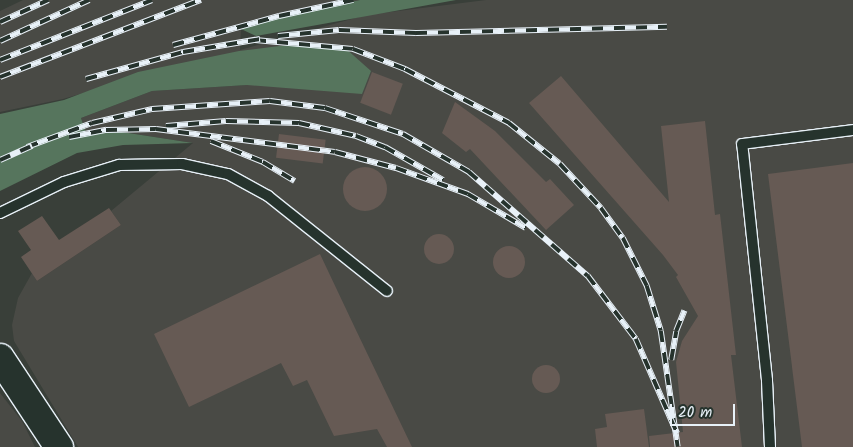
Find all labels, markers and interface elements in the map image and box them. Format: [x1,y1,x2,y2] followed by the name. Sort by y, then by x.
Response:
[673,394,738,426] scale bar
[678,401,712,425] text: 20 m

